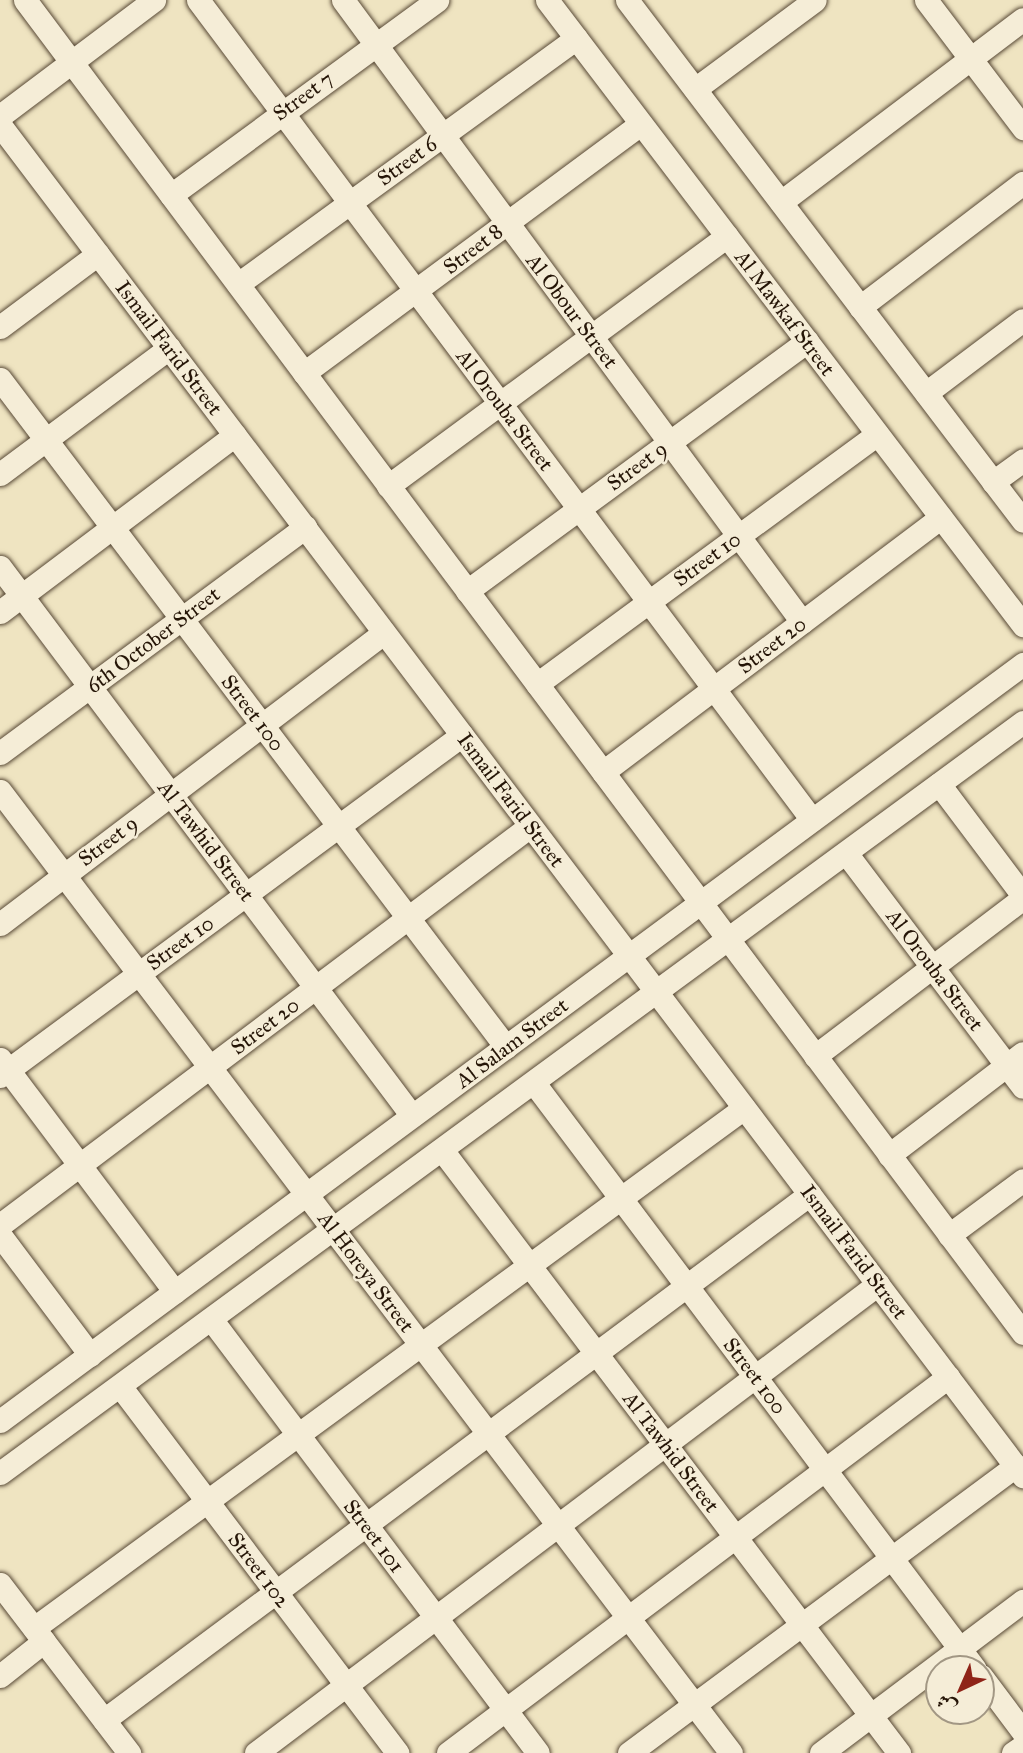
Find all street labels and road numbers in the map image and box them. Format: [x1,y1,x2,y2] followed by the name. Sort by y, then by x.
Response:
[268,66,338,126] street label: Street 7
[372,131,442,191] street label: Street 6
[438,219,508,279] street label: Street 8
[730,245,840,381] street label: Al Mawkaf Street
[521,249,623,373] street label: Al Obour Street
[110,276,228,420] street label: Ismail Farid Street
[451,344,559,476] street label: Al Orouba Street
[602,436,672,496] street label: Street 9
[668,526,746,592] street label: Street 10
[81,582,225,698] street label: 6th October Street
[733,611,811,679] street label: Street 20
[216,670,290,756] street label: Street 100
[452,728,570,872] street label: Ismail Farid Street
[152,776,260,906] street label: Al Tawhid Street
[73,810,143,872] street label: Street 9
[881,904,989,1036] street label: Al Orouba Street
[141,910,219,976] street label: Street 10
[226,992,304,1060] street label: Street 20
[451,993,573,1093] street label: Al Salam Street
[795,1180,913,1324] street label: Ismail Farid Street
[312,1207,420,1337] street label: Al Horeya Street
[718,1333,792,1419] street label: Street 100
[617,1387,725,1517] street label: Al Tawhid Street
[338,1494,410,1578] street label: Street 101
[223,1527,295,1613] street label: Street 102

